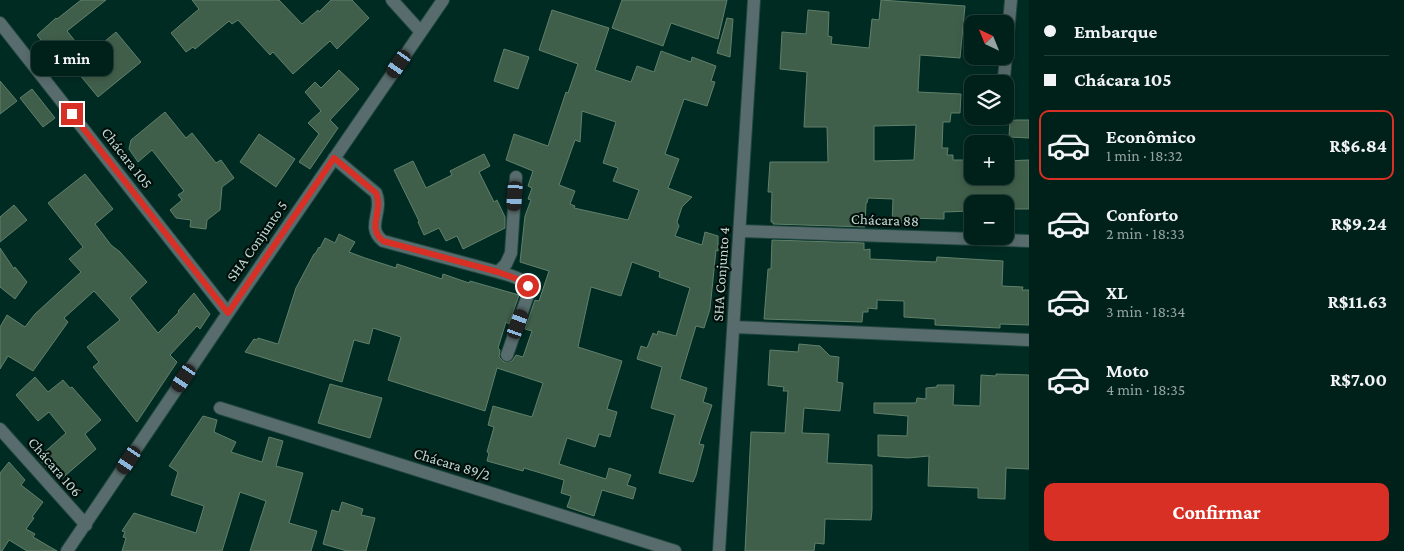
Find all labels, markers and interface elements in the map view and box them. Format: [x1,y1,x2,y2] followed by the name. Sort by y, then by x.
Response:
[964,15,1014,65] north arrow
[964,15,1014,245] map controls
[1074,21,1157,42] text: Embarque
[31,42,113,76] callout: 1 min
[384,47,413,81] car
[54,50,90,67] text: 1 min
[1074,69,1172,90] text: Chácara 105
[964,75,1014,125] button: layers
[61,103,83,125] route end
[1046,123,1091,168] icon: car
[98,125,156,191] street label: Chácara 105
[1106,126,1196,147] text: Econômico
[964,135,1014,185] button: +
[1329,135,1387,156] text: R$6.84
[1106,147,1183,164] text: 1 min · 18:32
[506,181,523,211] car
[964,195,1014,245] button: −
[223,198,291,285] street label: SHA Conjunto 5
[1046,201,1091,246] icon: car
[1106,204,1178,225] text: Conforto
[851,211,919,229] street label: Chácara 88
[1331,213,1387,234] text: R$9.24
[1106,225,1185,242] text: 2 min · 18:33
[710,226,733,322] street label: SHA Conjunto 4
[517,275,539,297] route start
[1046,279,1091,324] icon: car
[1106,282,1128,303] text: XL
[1327,291,1387,312] text: R$11.63
[1106,303,1185,320] text: 3 min · 18:34
[505,307,530,341] car
[1046,357,1091,402] icon: car
[1106,360,1149,381] text: Moto
[169,361,198,395] car
[1330,369,1387,390] text: R$7.00
[1106,381,1185,398] text: 4 min · 18:35
[25,434,85,500] street label: Chácara 106
[114,443,143,477] car
[412,445,492,483] street label: Chácara 89/2
[1044,483,1389,541] button: Confirmar

